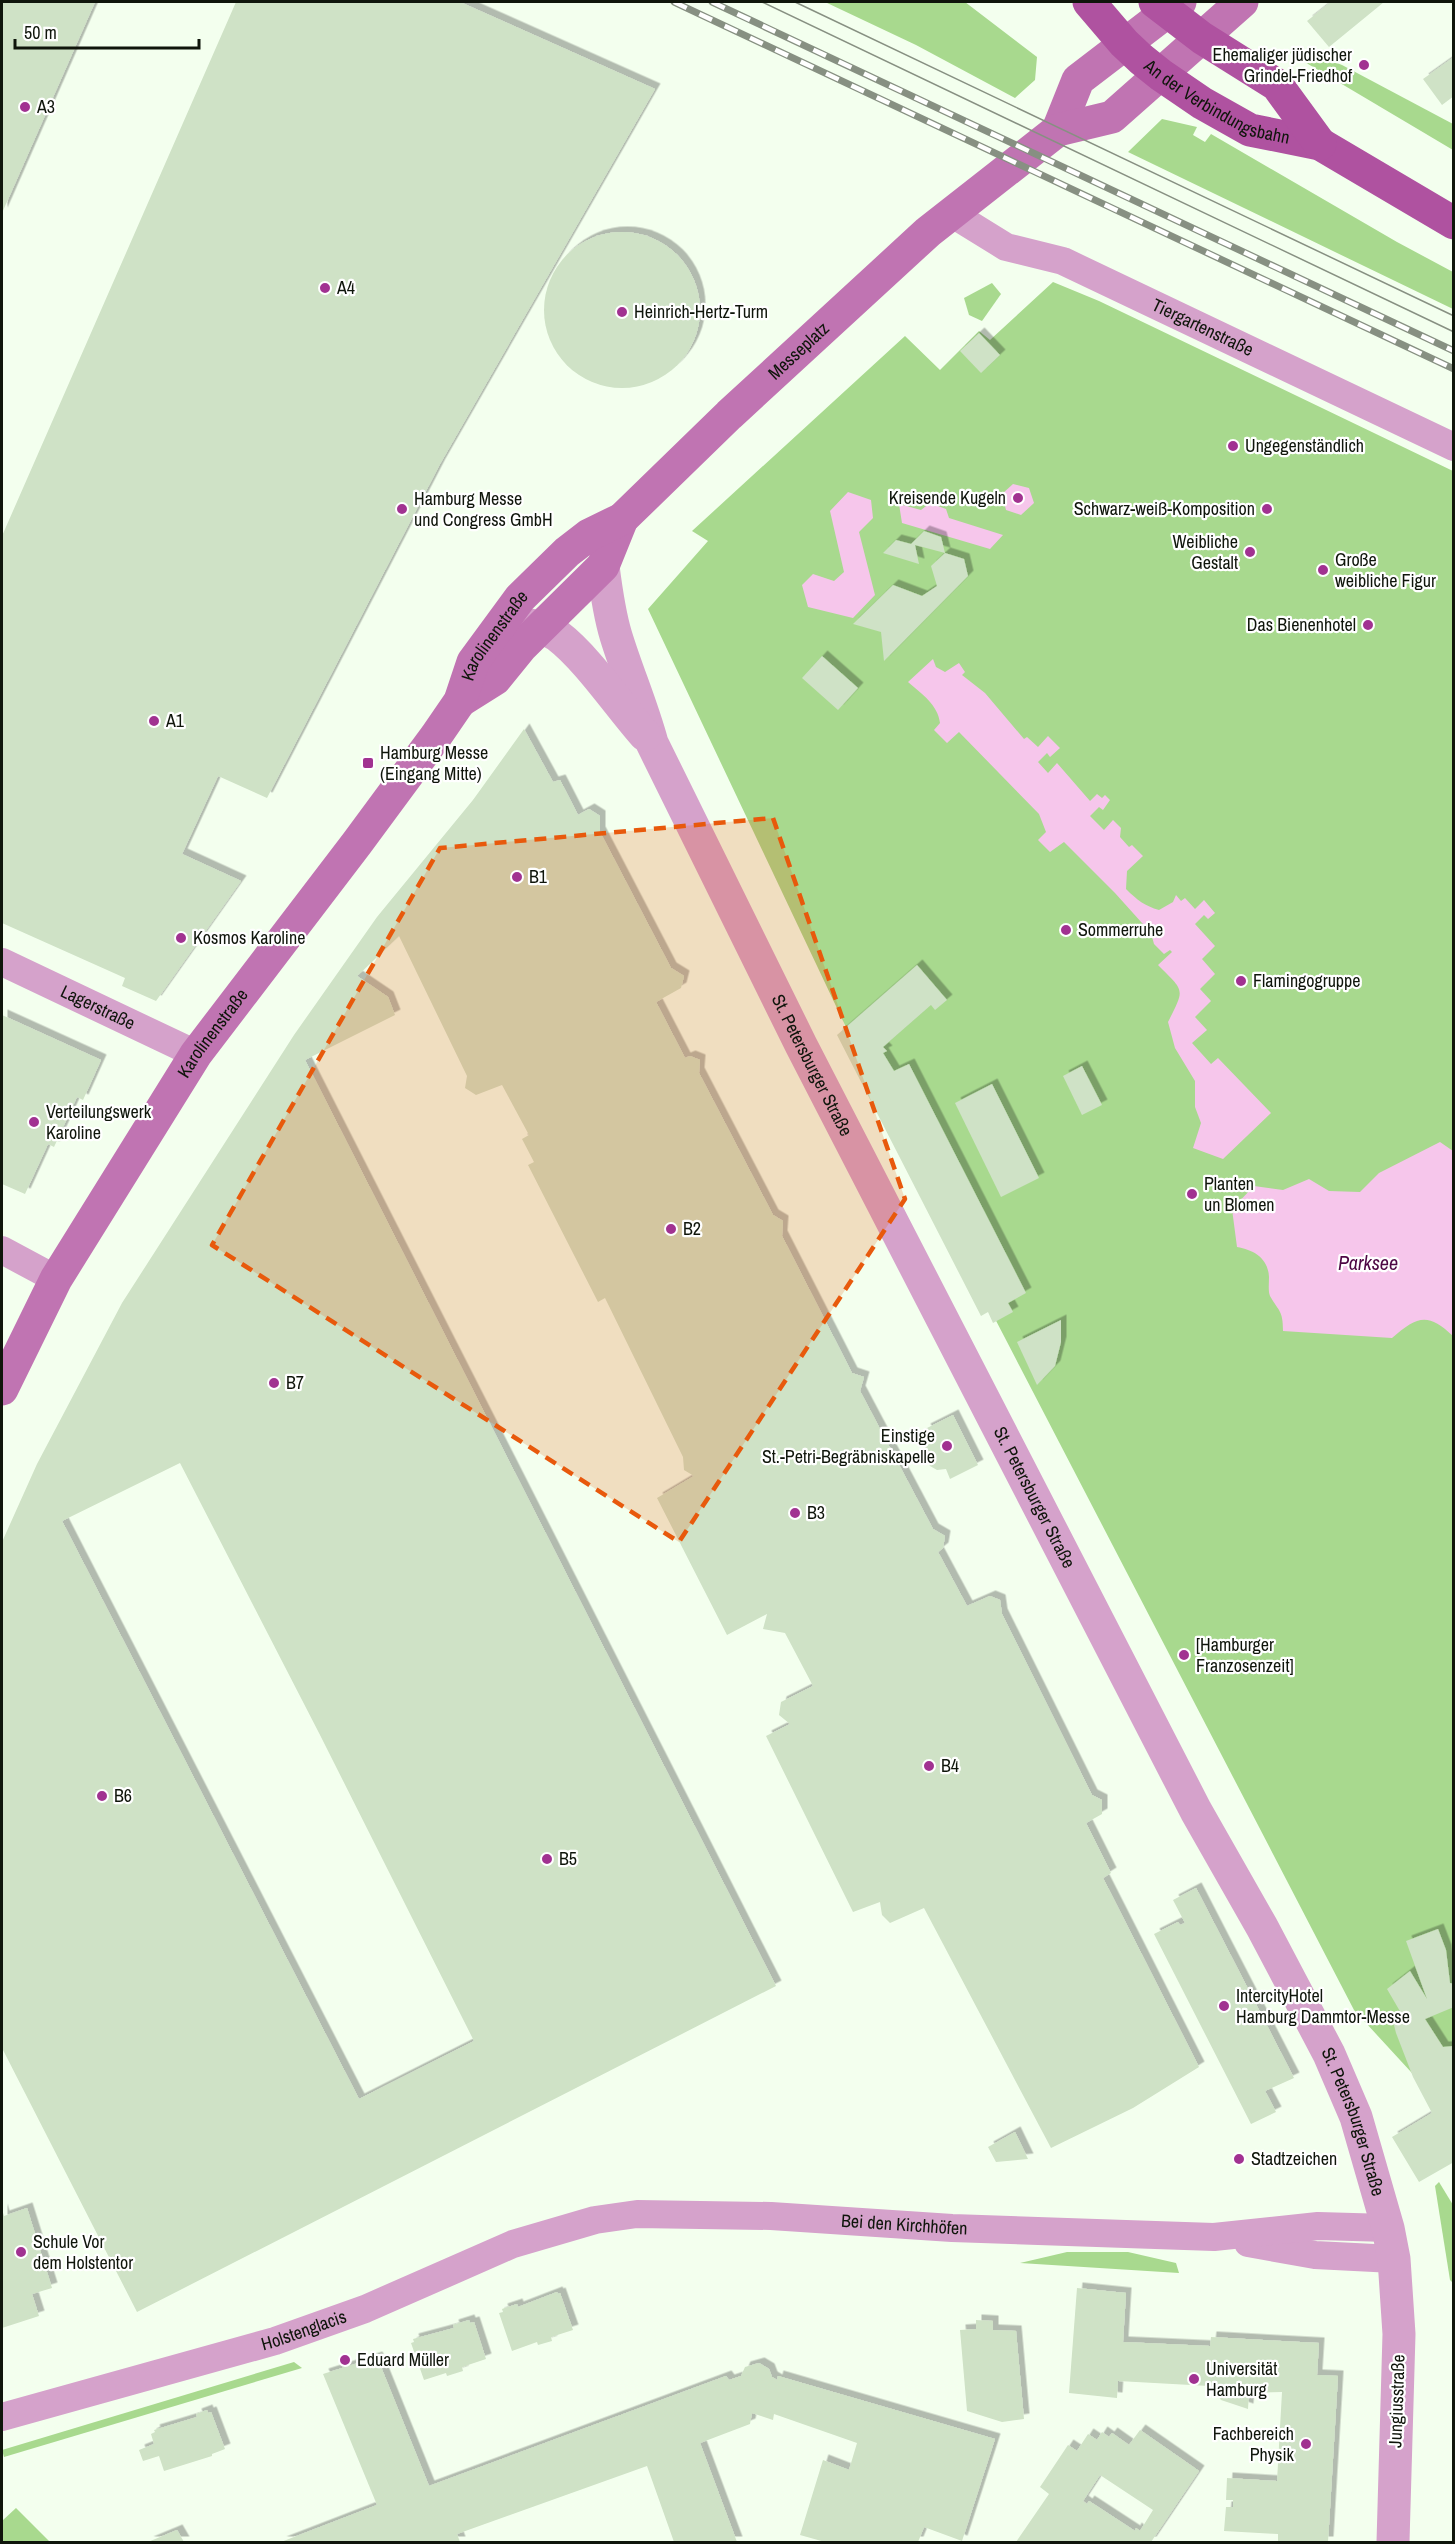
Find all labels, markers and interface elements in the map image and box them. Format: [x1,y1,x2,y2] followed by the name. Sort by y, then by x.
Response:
[15,12,200,50] scale bar
[24,20,57,45] text: 50 m
[1213,42,1353,88] place label: Ehemaliger jüdischer Grindel-Friedhof
[1138,53,1292,150] street label: An der Verbindungsbahn
[1357,58,1371,72] marker: Ehemaliger jüdischer Grindel-Friedhof
[36,94,55,119] place label: A3
[18,100,32,114] marker: A3
[336,275,355,300] place label: A4
[318,281,332,295] marker: A4
[1148,292,1258,362] street label: Tiergartenstraße
[634,299,768,324] place label: Heinrich-Hertz-Turm
[615,305,629,319] marker: Heinrich-Hertz-Turm
[762,316,834,385] street label: Messeplatz
[1245,433,1364,458] place label: Ungegenständlich
[1226,439,1240,453] marker: Ungegenständlich
[889,485,1006,510] place label: Kreisende Kugeln
[414,486,553,532] place label: Hamburg Messe und Congress GmbH
[1011,491,1025,505] marker: Kreisende Kugeln
[1074,496,1255,521] place label: Schwarz-weiß-Komposition
[395,502,409,516] marker: Hamburg Messe und Congress GmbH
[1260,502,1274,516] marker: Schwarz-weiß-Komposition
[1173,529,1238,575] place label: Weibliche Gestalt
[1243,545,1257,559] marker: Weibliche Gestalt
[1335,547,1436,593] place label: Große weibliche Figur
[1316,563,1330,577] marker: Große weibliche Figur
[455,584,533,684] street label: Karolinenstraße
[1247,612,1356,637] place label: Das Bienenhotel
[1361,618,1375,632] marker: Das Bienenhotel
[165,708,185,733] place label: A1
[147,714,161,728] marker: A1
[380,740,488,786] place label: Hamburg Messe (Eingang Mitte)
[361,756,375,770] marker: Hamburg Messe (Eingang Mitte)
[529,864,548,889] place label: B1
[510,870,524,884] marker: B1
[1078,917,1163,942] place label: Sommerruhe
[1059,923,1073,937] marker: Sommerruhe
[193,925,305,950] place label: Kosmos Karoline
[174,931,188,945] marker: Kosmos Karoline
[1253,968,1360,993] place label: Flamingogruppe
[1234,974,1248,988] marker: Flamingogruppe
[57,979,139,1035] street label: Lagerstraße
[171,983,253,1083] street label: Karolinenstraße
[766,990,859,1140] street label: St. Petersburger Straße
[46,1099,152,1145] place label: Verteilungswerk Karoline
[27,1115,41,1129] marker: Verteilungswerk Karoline
[1204,1171,1275,1217] place label: Planten un Blomen
[1185,1187,1199,1201] marker: Planten un Blomen
[683,1216,701,1241] place label: B2
[664,1222,678,1236] marker: B2
[1338,1249,1398,1276] water label: Parksee
[286,1370,304,1395] place label: B7
[267,1376,281,1390] marker: B7
[988,1422,1082,1572] street label: St. Petersburger Straße
[762,1423,935,1469] place label: Einstige St.-Petri-Begräbniskapelle
[940,1439,954,1453] marker: Einstige St.-Petri-Begräbniskapelle
[807,1500,825,1525] place label: B3
[788,1506,802,1520] marker: B3
[1196,1632,1294,1678] place label: [Hamburger Franzosenzeit]
[1177,1648,1191,1662] marker: [Hamburger Franzosenzeit]
[941,1753,959,1778] place label: B4
[922,1759,936,1773] marker: B4
[114,1783,132,1808] place label: B6
[95,1789,109,1803] marker: B6
[559,1846,577,1871] place label: B5
[540,1852,554,1866] marker: B5
[1236,1983,1410,2029] place label: IntercityHotel Hamburg Dammtor-Messe
[1217,1999,1231,2013] marker: IntercityHotel Hamburg Dammtor-Messe
[1316,2043,1391,2199] street label: St. Petersburger Straße
[1251,2146,1337,2171] place label: Stadtzeichen
[1232,2152,1246,2166] marker: Stadtzeichen
[840,2208,968,2241] street label: Bei den Kirchhöfen
[33,2229,133,2275] place label: Schule Vor dem Holstentor
[14,2245,28,2259] marker: Schule Vor dem Holstentor
[258,2304,350,2356] street label: Holstenglacis
[357,2347,449,2372] place label: Eduard Müller
[338,2353,352,2367] marker: Eduard Müller
[1382,2354,1411,2448] street label: Jungiusstraße
[1206,2356,1277,2402] place label: Universität Hamburg
[1187,2372,1201,2386] marker: Universität Hamburg
[1213,2421,1295,2467] place label: Fachbereich Physik
[1299,2437,1313,2451] marker: Fachbereich Physik

